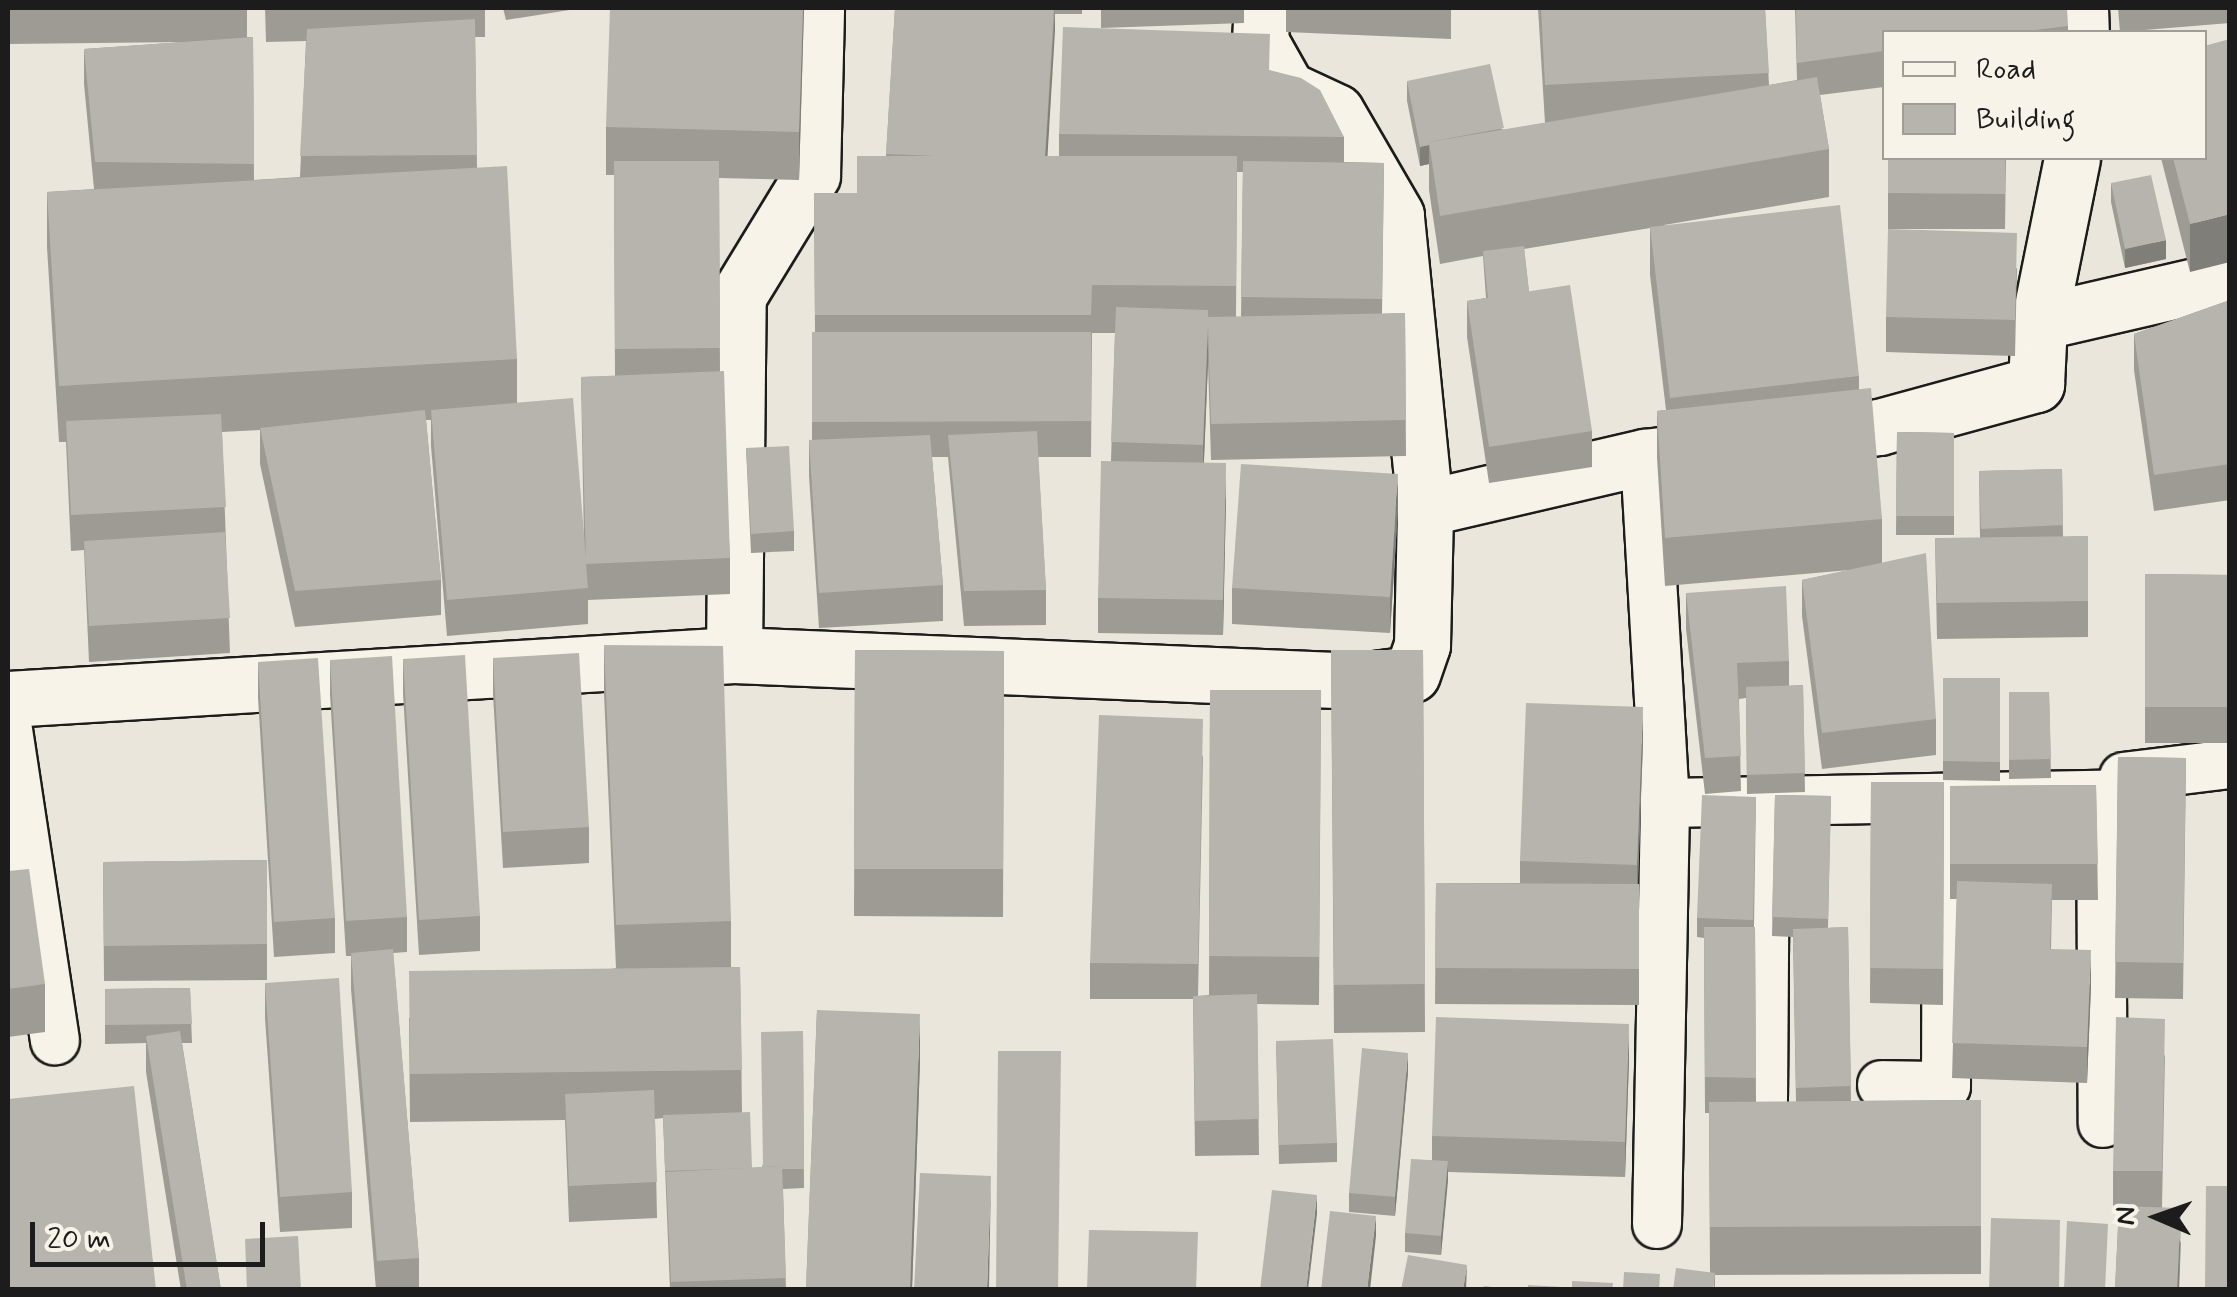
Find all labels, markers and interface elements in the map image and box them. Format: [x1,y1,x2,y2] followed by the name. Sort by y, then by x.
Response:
[1882,30,2207,160] legend
[1976,50,2036,89] text: Road
[1976,100,2075,139] text: Building
[2107,1167,2207,1267] north arrow
[35,1202,270,1264] scale bar
[2108,1206,2145,1226] text: N
[47,1220,111,1259] text: 20 m

